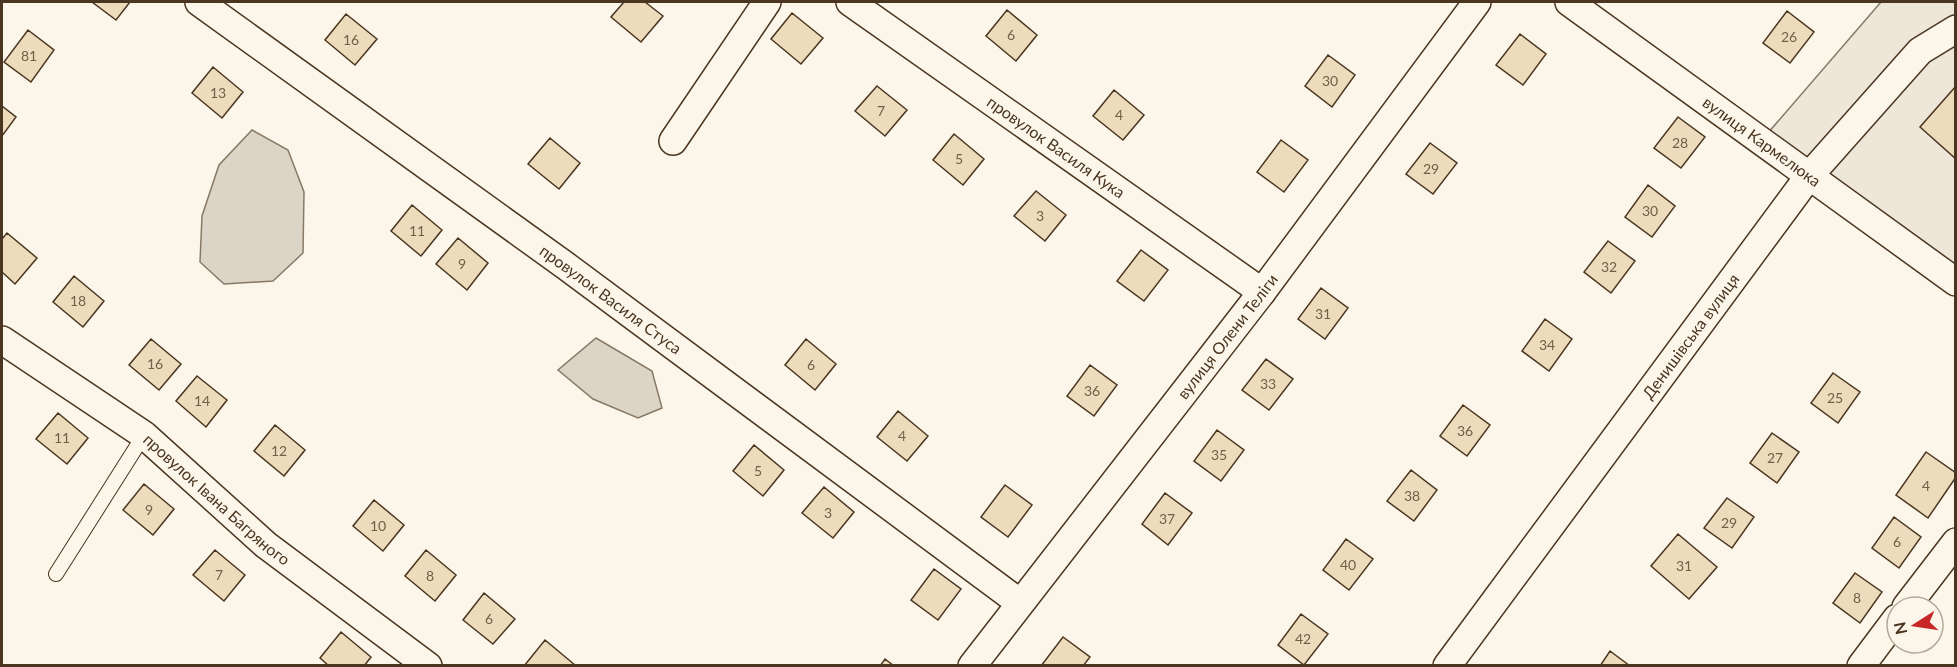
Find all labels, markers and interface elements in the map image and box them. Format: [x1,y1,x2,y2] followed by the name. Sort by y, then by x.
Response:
[1007,26,1015,43] house number: 6
[1781,28,1797,45] house number: 26
[343,31,359,48] house number: 16
[21,47,37,64] house number: 81
[1322,72,1338,89] house number: 30
[210,84,226,101] house number: 13
[984,92,1129,202] street label: провулок Василя Кука
[1699,92,1825,190] street label: вулиця Кармелюка
[877,102,885,119] house number: 7
[1115,106,1123,123] house number: 4
[1672,134,1688,151] house number: 28
[955,150,963,167] house number: 5
[1423,160,1439,177] house number: 29
[1642,202,1658,219] house number: 30
[1036,207,1044,224] house number: 3
[409,222,425,239] house number: 11
[536,240,686,358] street label: провулок Василя Стуса
[458,255,466,272] house number: 9
[1601,258,1617,275] house number: 32
[1173,270,1281,402] street label: вулиця Олени Теліги
[1638,270,1743,402] street label: Денишівська вулиця
[70,292,86,309] house number: 18
[1315,305,1331,322] house number: 31
[1539,336,1555,353] house number: 34
[147,355,163,372] house number: 16
[807,356,815,373] house number: 6
[1260,375,1276,392] house number: 33
[1084,382,1100,399] house number: 36
[1827,389,1843,406] house number: 25
[194,392,210,409] house number: 14
[1457,422,1473,439] house number: 36
[898,427,906,444] house number: 4
[54,429,70,446] house number: 11
[140,429,294,569] street label: провулок Івана Багряного
[271,442,287,459] house number: 12
[1211,446,1227,463] house number: 35
[1767,449,1783,466] house number: 27
[754,462,762,479] house number: 5
[1922,477,1930,494] house number: 4
[1404,487,1420,504] house number: 38
[145,501,153,518] house number: 9
[824,504,832,521] house number: 3
[1159,510,1175,527] house number: 37
[1721,514,1737,531] house number: 29
[370,517,386,534] house number: 10
[1893,533,1901,550] house number: 6
[1340,556,1356,573] house number: 40
[1676,557,1692,574] house number: 31
[215,566,223,583] house number: 7
[426,567,434,584] house number: 8
[1853,589,1861,606] house number: 8
[1885,595,1945,655] north arrow
[485,610,493,627] house number: 6
[1889,620,1910,636] text: N
[1295,630,1311,647] house number: 42

